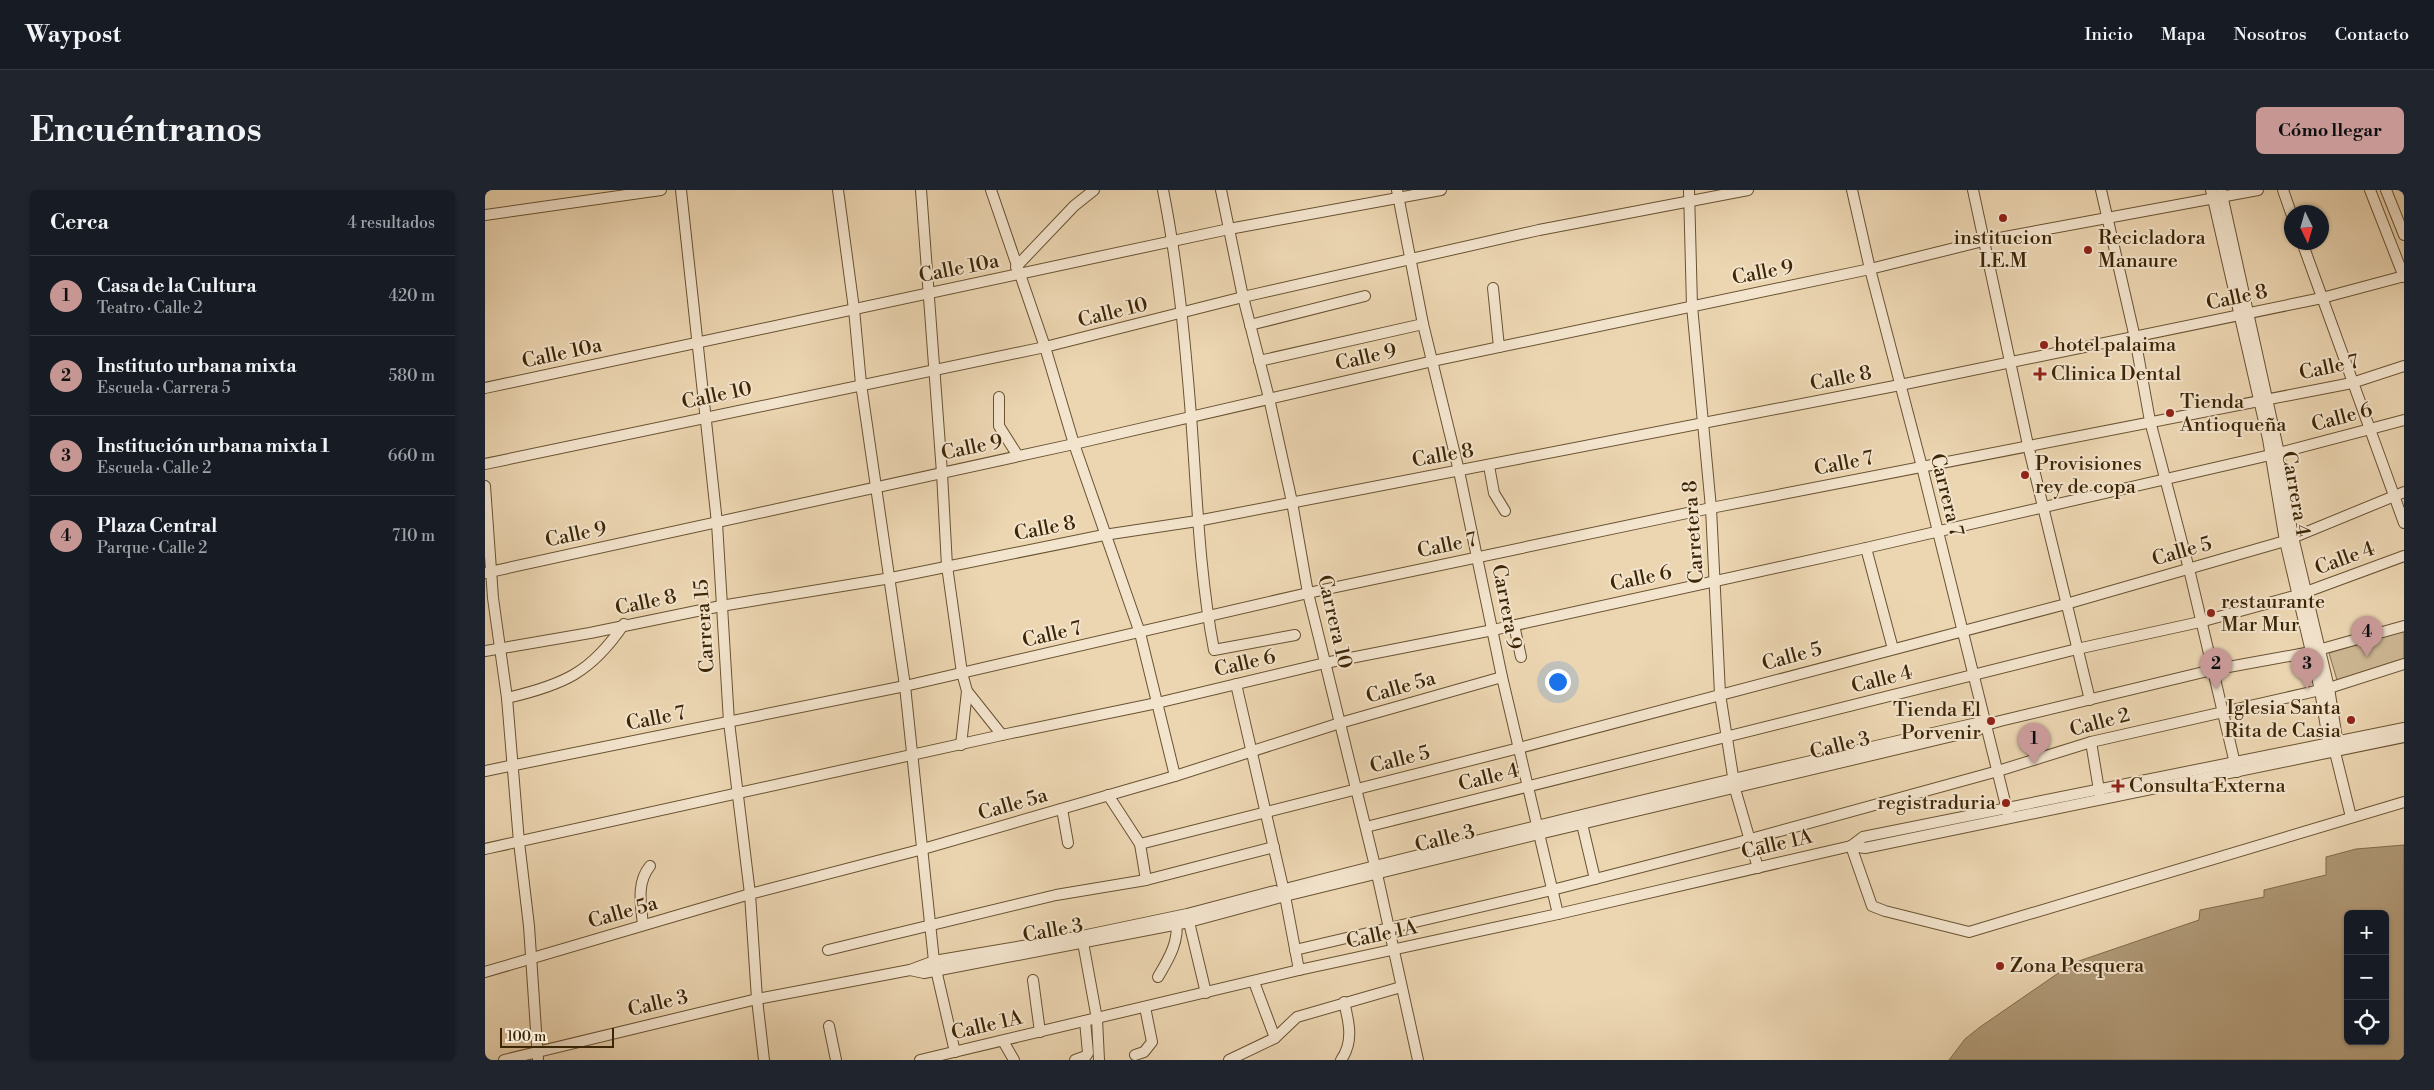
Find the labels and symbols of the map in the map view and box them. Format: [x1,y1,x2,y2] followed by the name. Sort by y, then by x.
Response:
[2284,205,2329,250] north arrow
[1997,212,2009,224] marker: institucion I.E.M
[1953,226,2053,274] place label: institucion I.E.M
[2098,226,2207,274] place label: Recicladora Manaure
[2082,244,2094,256] marker: Recicladora Manaure
[917,249,1002,289] street label: Calle 10a
[1730,255,1796,291] street label: Calle 9
[2204,279,2270,317] street label: Calle 8
[1075,292,1151,334] street label: Calle 10
[520,333,605,375] street label: Calle 10a
[2054,333,2177,358] place label: hotel palaima
[1333,339,1399,377] street label: Calle 9
[2038,339,2050,351] marker: hotel palaima
[2297,350,2361,386] street label: Calle 7
[1808,361,1874,397] street label: Calle 8
[2051,362,2181,387] place label: Clinica Dental
[2033,367,2047,381] marker: Clinica Dental
[680,376,754,416] street label: Calle 10
[2179,390,2287,438] place label: Tienda Antioqueña
[2309,398,2375,438] street label: Calle 6
[2164,407,2176,419] marker: Tienda Antioqueña
[939,429,1005,467] street label: Calle 9
[1410,438,1476,474] street label: Calle 8
[1812,446,1876,482] street label: Calle 7
[2275,449,2315,539] street label: Carrera 4
[1924,451,1968,539] street label: Carrera 7
[2035,452,2142,500] place label: Provisiones rey de copa
[2019,469,2031,481] marker: Provisiones rey de copa
[1678,479,1710,585] street label: Carretera 8
[1012,511,1078,547] street label: Calle 8
[543,516,609,554] street label: Calle 9
[1415,528,1479,564] street label: Calle 7
[2149,532,2215,572] street label: Calle 5
[2312,537,2378,581] street label: Calle 4
[1608,560,1674,598] street label: Calle 6
[1485,562,1527,652] street label: Carrera 9
[1311,573,1357,671] street label: Carrera 10
[689,578,721,674] street label: Carrera 15
[613,584,679,622] street label: Calle 8
[2221,590,2325,638] place label: restaurante Mar Mur
[2205,607,2217,619] marker: restaurante Mar Mur
[1020,616,1084,654] street label: Calle 7
[2351,616,2383,657] pin: 4
[1759,637,1825,677] street label: Calle 5
[1212,645,1278,683] street label: Calle 6
[2200,648,2232,689] pin: 2
[2291,648,2323,689] pin: 3
[1849,660,1915,700] street label: Calle 4
[1363,666,1439,710] street label: Calle 5a
[1545,669,1571,695] your location
[2224,696,2342,744] place label: Iglesia Santa Rita de Casia
[1893,698,1981,746] place label: Tienda El Porvenir
[624,701,688,737] street label: Calle 7
[2067,703,2133,743] street label: Calle 2
[2345,714,2357,726] marker: Iglesia Santa Rita de Casia
[1985,715,1997,727] marker: Tienda El Porvenir
[2018,723,2050,764] pin: 1
[1807,726,1873,766] street label: Calle 3
[1367,740,1433,780] street label: Calle 5
[1456,758,1522,798] street label: Calle 4
[2129,774,2286,799] place label: Consulta Externa
[2111,779,2125,793] marker: Consulta Externa
[975,783,1051,827] street label: Calle 5a
[1877,791,1997,816] place label: registraduria
[2000,797,2012,809] marker: registraduria
[1412,819,1478,859] street label: Calle 3
[1739,824,1816,865] street label: Calle 1A
[585,891,661,935] street label: Calle 5a
[1021,913,1085,949] street label: Calle 3
[1344,915,1421,955] street label: Calle 1A
[2010,954,2145,979] place label: Zona Pesquera
[1994,960,2006,972] marker: Zona Pesquera
[625,985,691,1023] street label: Calle 3
[949,1005,1026,1046] street label: Calle 1A
[500,1025,614,1048] scale bar

